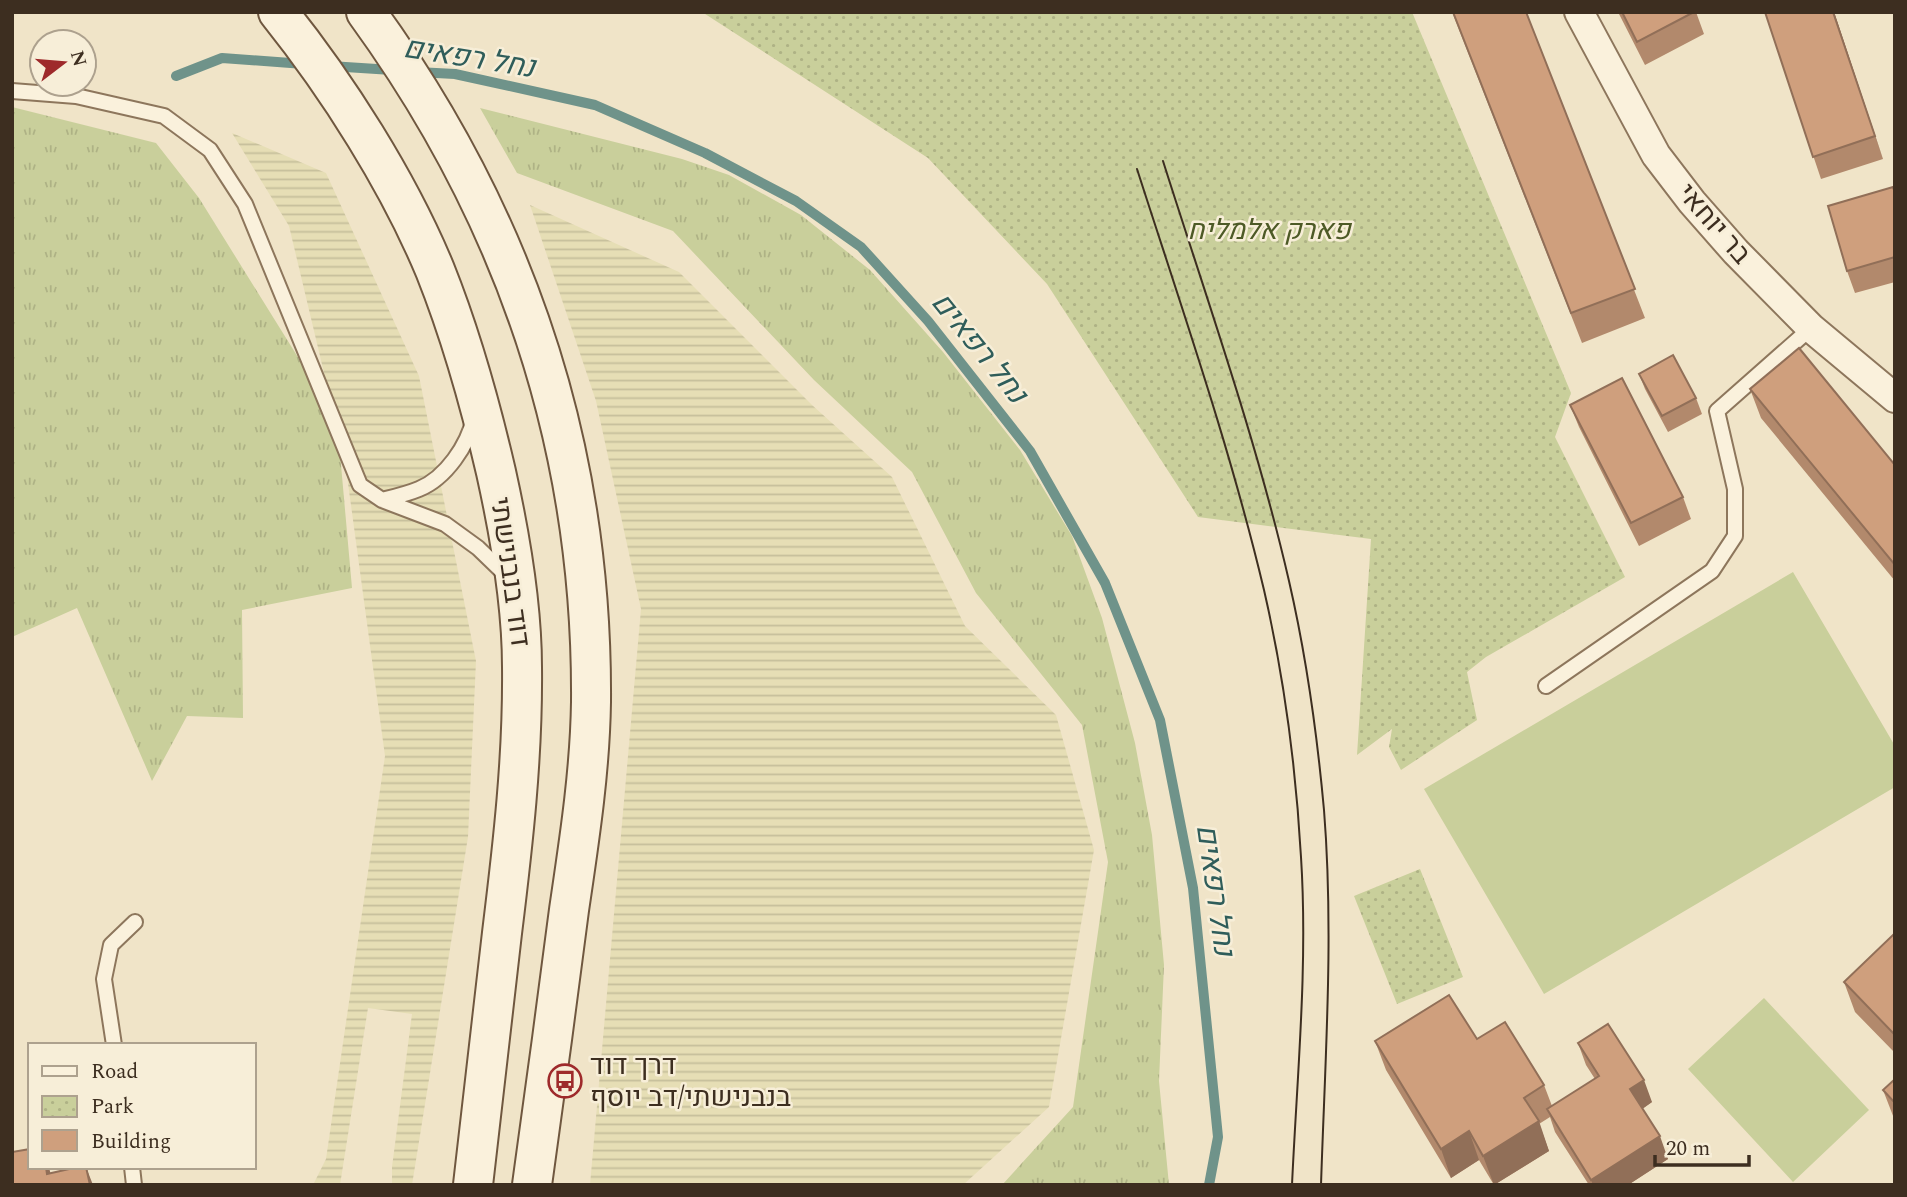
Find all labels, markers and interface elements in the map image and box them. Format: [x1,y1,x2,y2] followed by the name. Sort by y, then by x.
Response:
[400,25,540,91] water label: נחל רפאים
[28,28,98,98] north arrow
[62,47,94,70] text: N
[1666,174,1762,274] street label: בר יוחאי
[1187,209,1353,252] park label: פארק אלמליח
[919,282,1040,416] water label: נחל רפאים
[478,494,542,650] street label: דוד בנבנישתי
[1183,821,1247,961] water label: נחל רפאים
[28,1043,256,1169] legend
[590,1044,791,1119] place label: דרך דוד בנבנישתי/דב יוסף
[91,1056,138,1088] text: Road
[546,1062,584,1100] bus stop icon: דרך דוד בנבנישתי/דב יוסף
[91,1091,135,1123] text: Park
[1655,1124,1750,1168] scale bar
[91,1126,171,1158] text: Building
[1666,1133,1710,1165] text: 20 m

